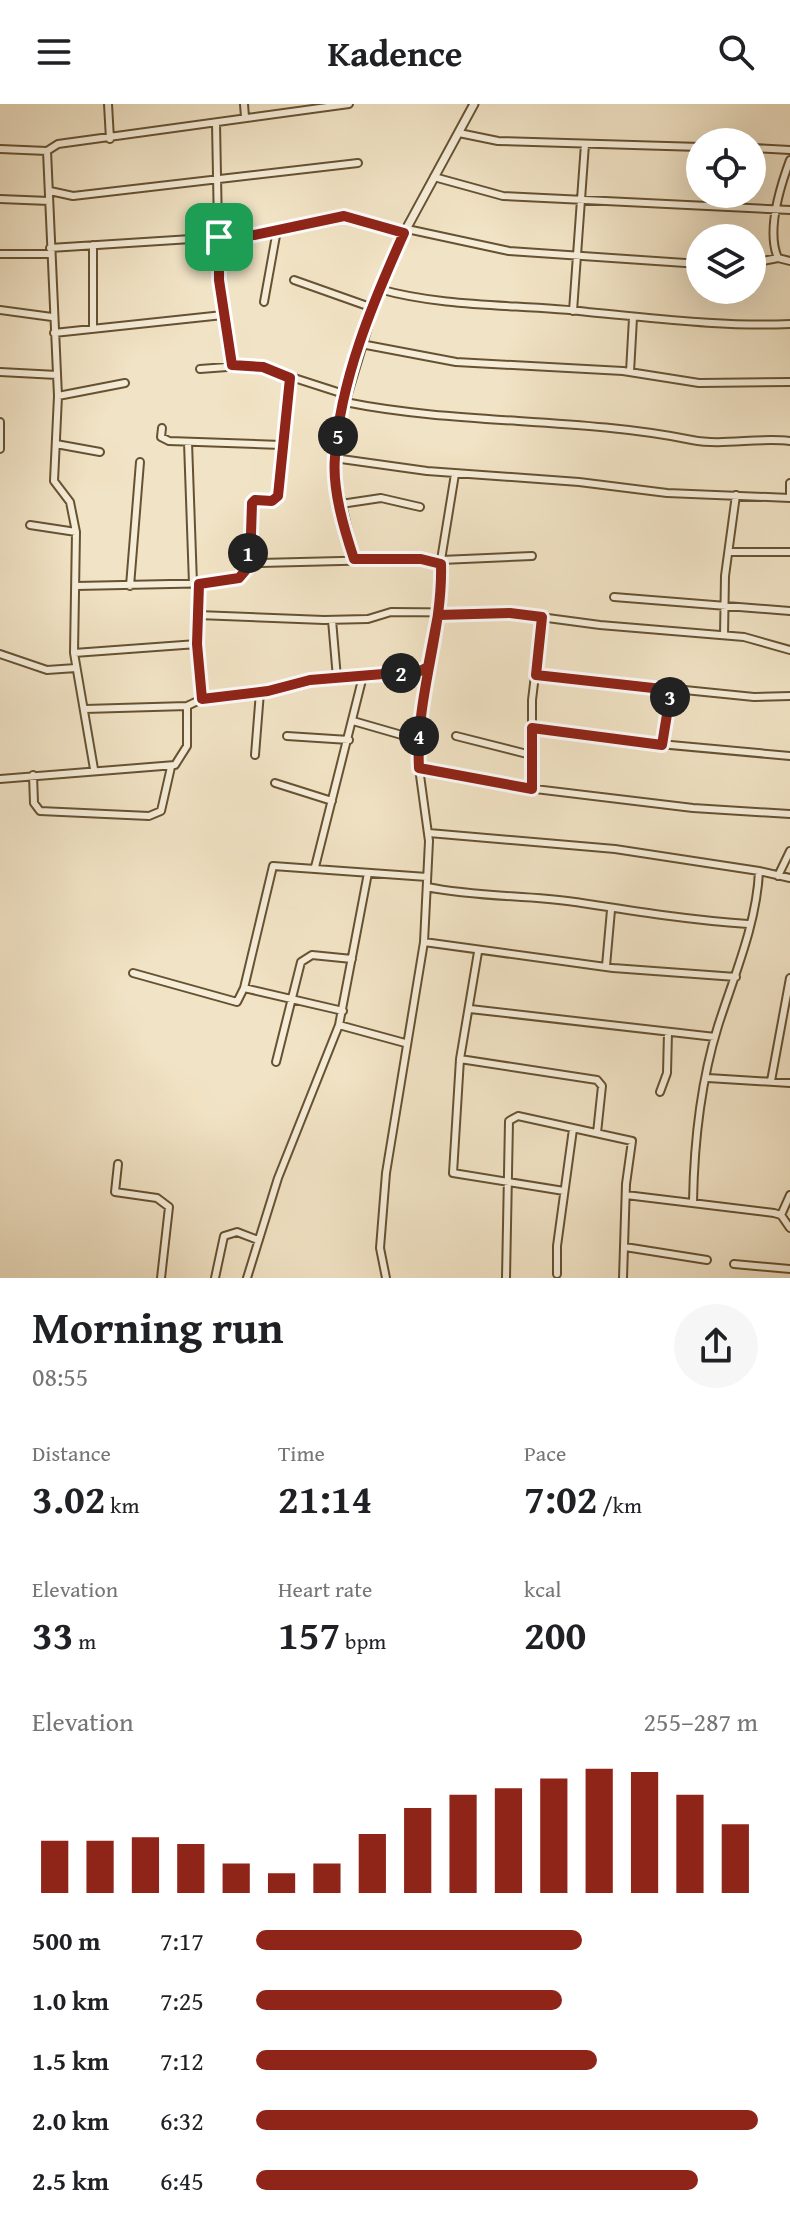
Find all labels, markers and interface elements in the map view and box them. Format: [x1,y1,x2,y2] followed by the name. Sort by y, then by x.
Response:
[327,26,463,79] text: Kadence
[32,30,76,74] icon: menu
[714,30,758,74] icon: search
[686,128,766,304] map controls
[686,128,766,208] button: locate
[185,203,253,271] pin
[197,215,241,259] icon: arrive
[686,224,766,304] button: layers
[318,416,358,456] pin: 5
[332,420,344,452] text: 5
[228,533,268,573] pin: 1
[242,537,254,569] text: 1
[381,653,421,693] pin: 2
[395,657,407,689] text: 2
[650,677,690,717] pin: 3
[664,681,676,713] text: 3
[399,716,439,756] pin: 4
[413,720,425,752] text: 4
[32,1295,283,1359] text: Morning run
[674,1304,758,1388] button: share
[32,1357,88,1396] text: 08:55
[32,1437,111,1469] text: Distance
[278,1437,325,1469] text: Time
[524,1437,566,1469] text: Pace
[32,1469,105,1528] text: 3.02
[278,1469,372,1528] text: 21:14
[524,1469,597,1528] text: 7:02
[105,1489,139,1521] text: km
[597,1489,642,1521] text: /km
[32,1573,118,1605] text: Elevation
[278,1573,372,1605] text: Heart rate
[524,1573,562,1605] text: kcal
[32,1605,73,1664] text: 33
[278,1605,340,1664] text: 157
[524,1605,586,1664] text: 200
[73,1625,96,1657] text: m
[340,1625,386,1657] text: bpm
[32,1702,134,1741] text: Elevation
[644,1702,758,1741] text: 255–287 m
[32,1921,100,1960] text: 500 m
[160,1921,204,1960] text: 7:17
[32,1981,109,2020] text: 1.0 km
[160,1981,204,2020] text: 7:25
[32,2041,109,2080] text: 1.5 km
[160,2041,204,2080] text: 7:12
[32,2101,109,2140] text: 2.0 km
[160,2101,204,2140] text: 6:32
[32,2161,109,2200] text: 2.5 km
[160,2161,204,2200] text: 6:45

